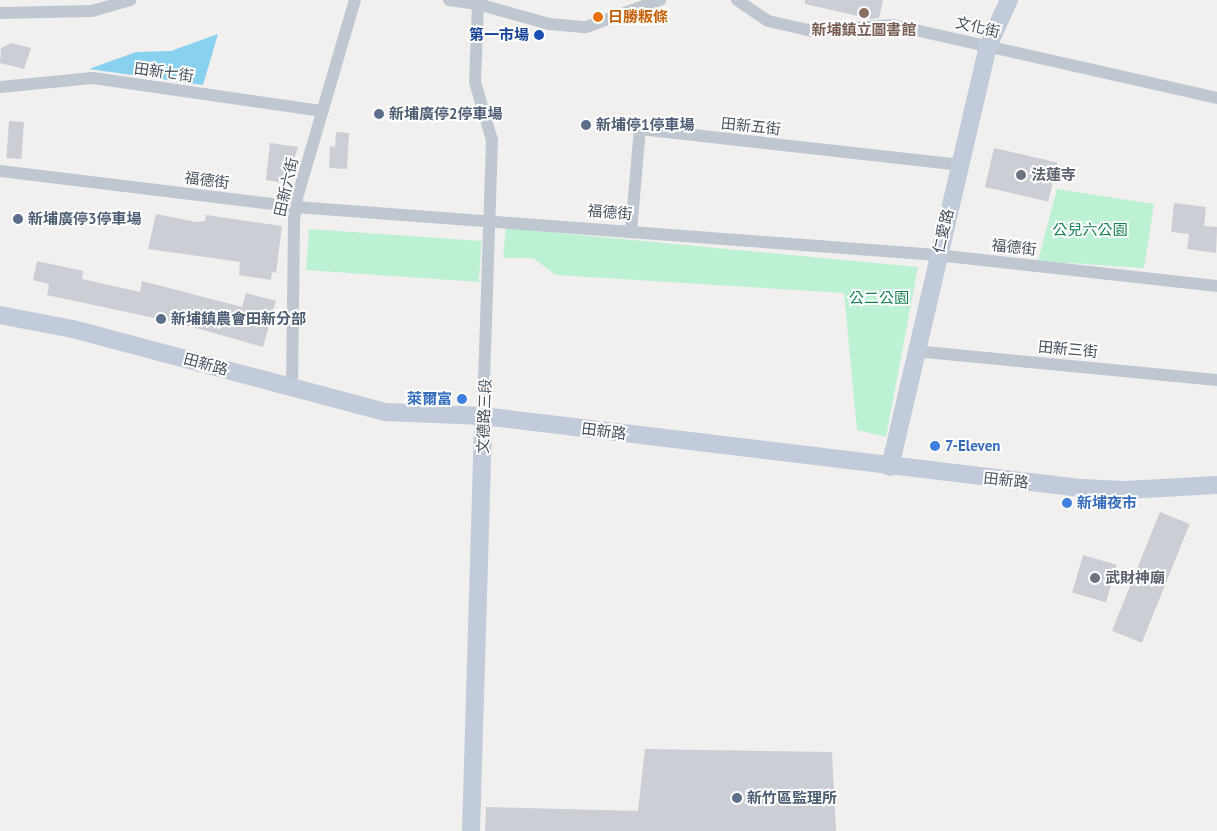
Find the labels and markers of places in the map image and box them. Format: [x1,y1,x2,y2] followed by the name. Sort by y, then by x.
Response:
[858,7,870,19] marker: 新埔鎮立圖書館
[608,8,668,26] place label: 日勝粄條
[592,11,604,23] marker: 日勝粄條
[812,21,916,39] place label: 新埔鎮立圖書館
[469,26,529,44] place label: 第一市場
[533,29,545,41] marker: 第一市場
[389,105,503,123] place label: 新埔廣停2停車場
[373,108,385,120] marker: 新埔廣停2停車場
[596,116,695,134] place label: 新埔停1停車場
[580,119,592,131] marker: 新埔停1停車場
[1031,166,1076,184] place label: 法蓮寺
[1015,169,1027,181] marker: 法蓮寺
[28,210,142,228] place label: 新埔廣停3停車場
[12,213,24,225] marker: 新埔廣停3停車場
[171,310,306,328] place label: 新埔鎮農會田新分部
[155,313,167,325] marker: 新埔鎮農會田新分部
[407,390,452,408] place label: 萊爾富
[456,393,468,405] marker: 萊爾富
[945,437,1000,455] place label: 7-Eleven
[929,440,941,452] marker: 7-Eleven
[1077,494,1137,512] place label: 新埔夜市
[1061,497,1073,509] marker: 新埔夜市
[1105,569,1165,587] place label: 武財神廟
[1089,572,1101,584] marker: 武財神廟
[747,789,837,807] place label: 新竹區監理所
[731,792,743,804] marker: 新竹區監理所

